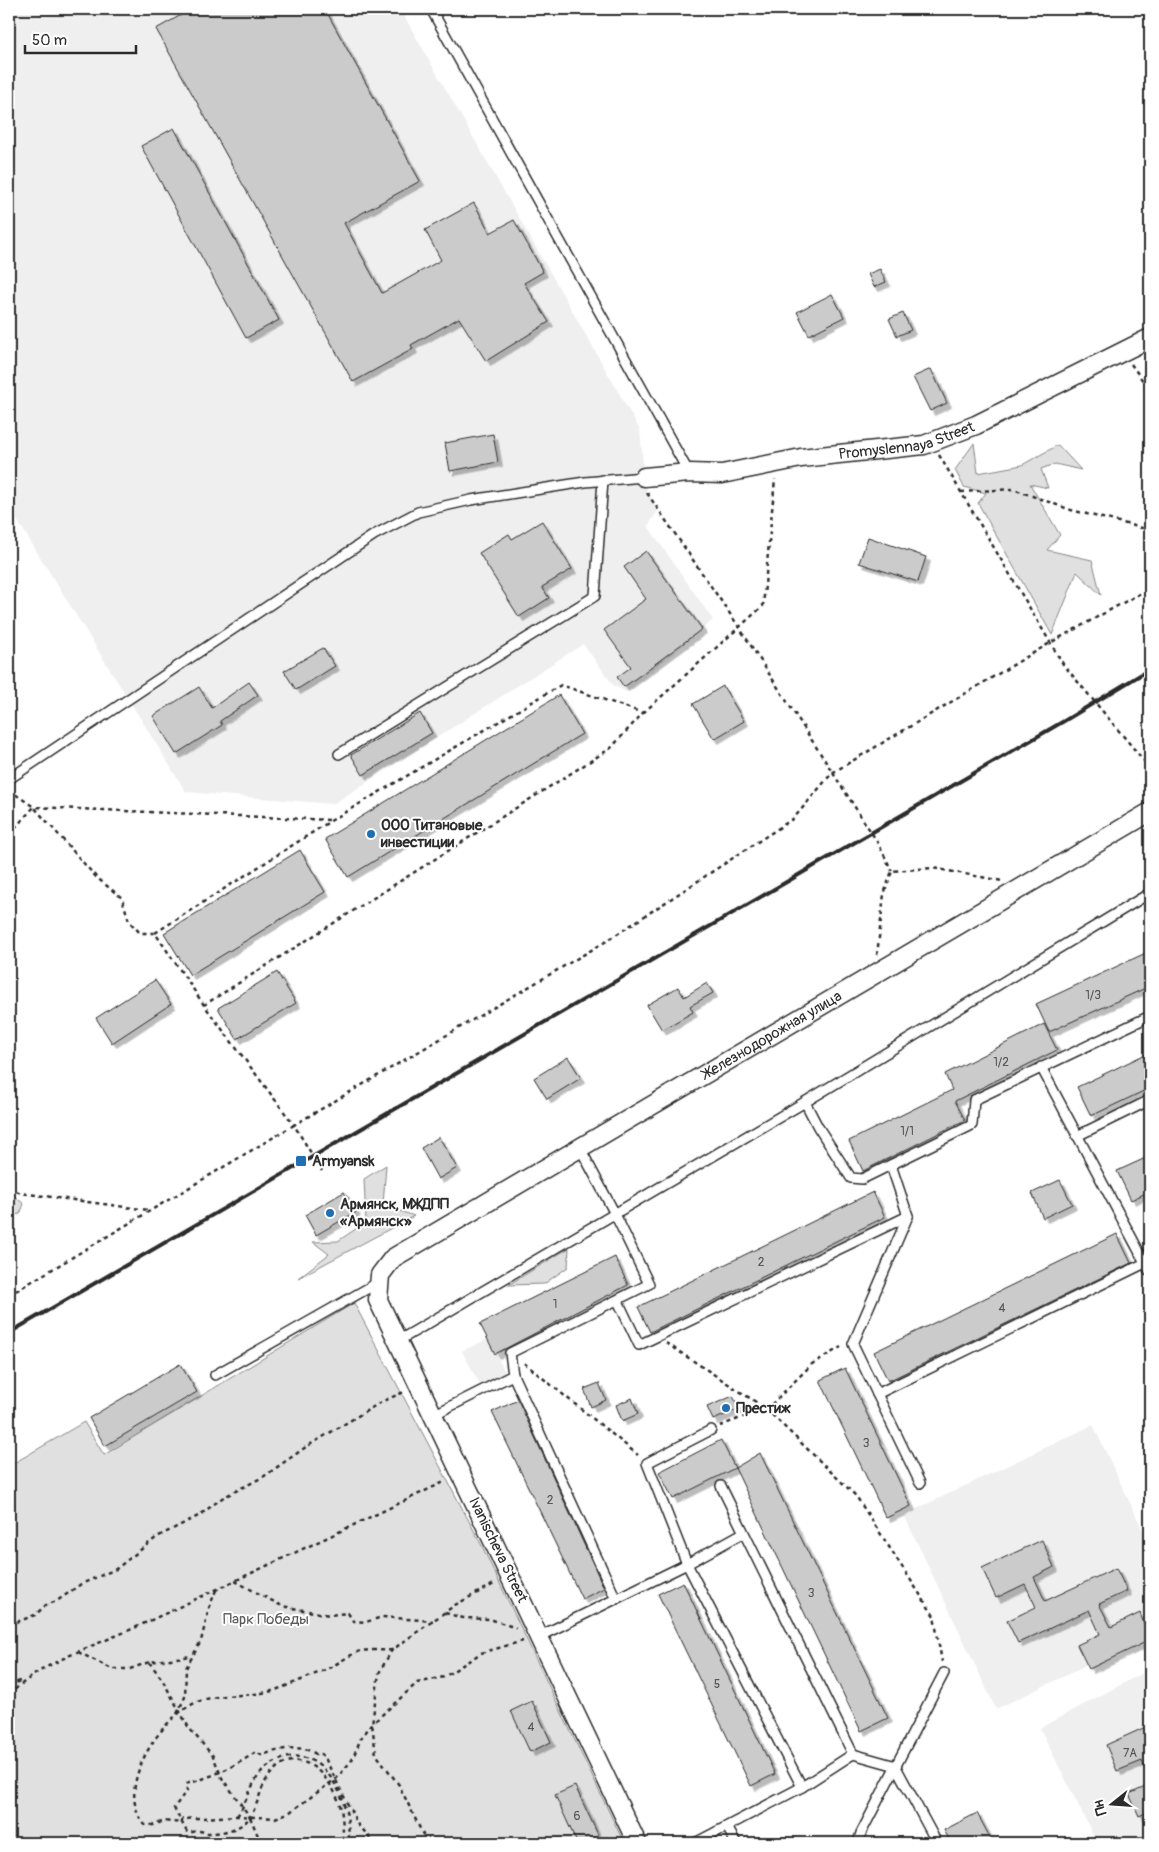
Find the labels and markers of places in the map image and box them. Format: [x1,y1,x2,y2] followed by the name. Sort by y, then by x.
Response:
[380,816,483,852] place label: ООО Титановые инвестиции
[365,828,377,840] marker: ООО Титановые инвестиции
[312,1152,375,1171] place label: Armyansk
[294,1154,308,1168] marker: Armyansk
[340,1195,449,1231] place label: Армянск, МЖДПП «Армянск»
[324,1207,336,1219] marker: Армянск, МЖДПП «Армянск»
[736,1399,791,1418] place label: Престиж
[720,1402,732,1414] marker: Престиж

